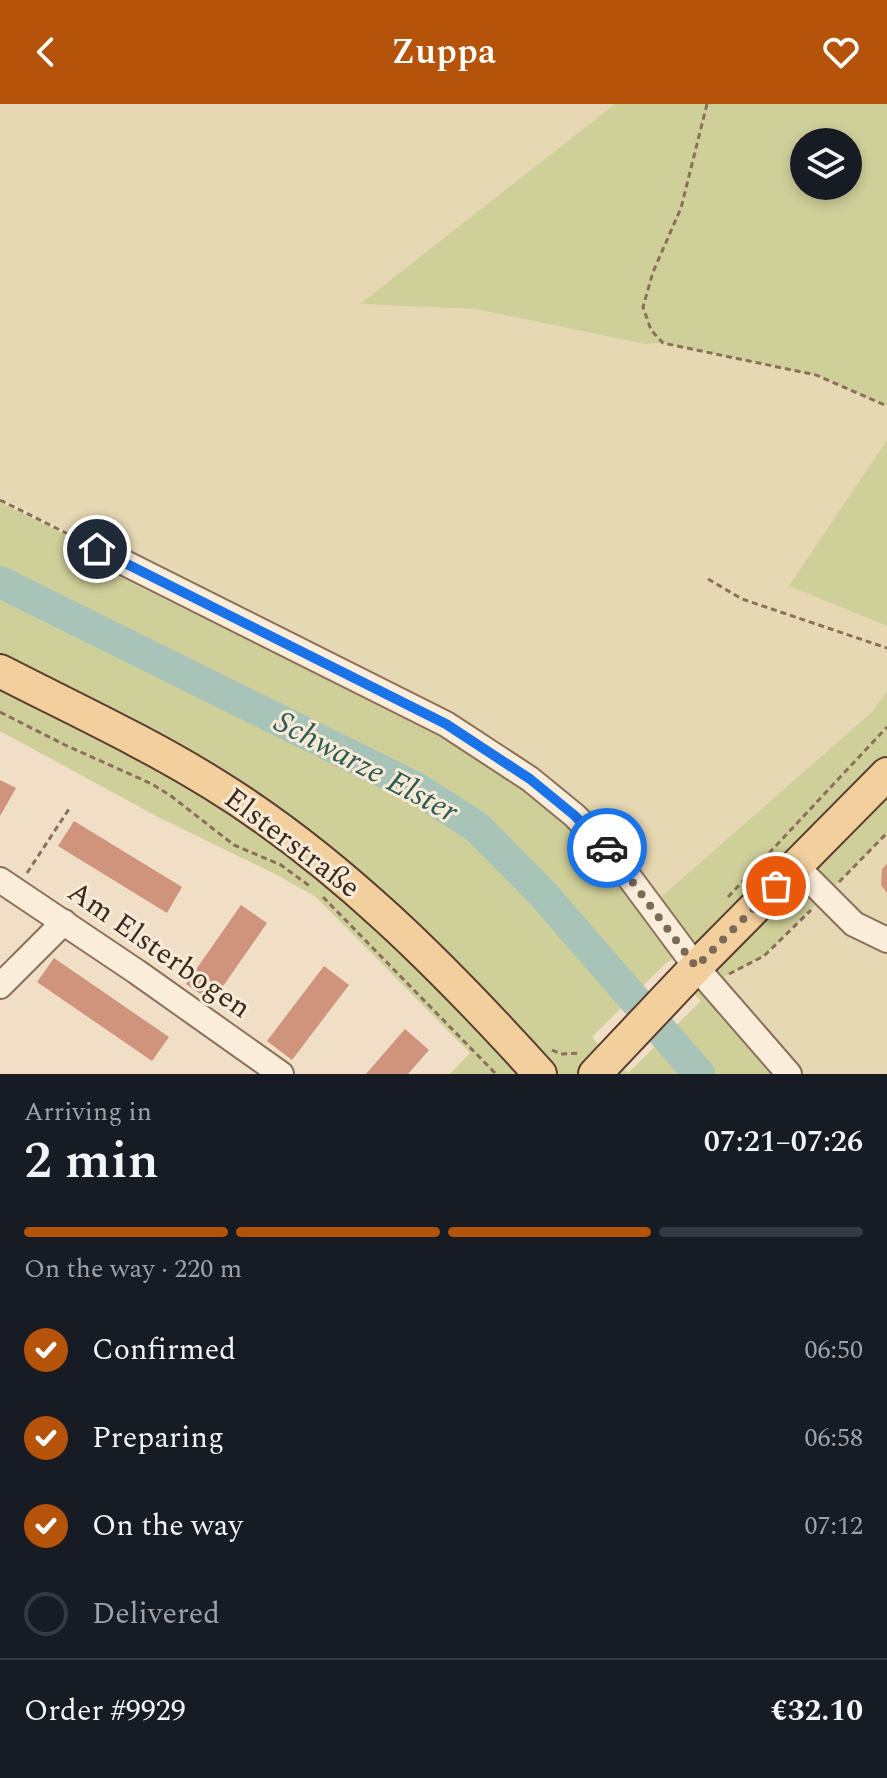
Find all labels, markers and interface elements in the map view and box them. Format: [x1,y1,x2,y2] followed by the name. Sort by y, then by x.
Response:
[391,25,496,80] text: Zuppa
[24,30,68,74] icon: back
[819,30,863,74] icon: heart
[790,128,862,200] map controls
[790,128,862,200] button: layers
[63,515,131,583] pin
[75,527,119,571] icon: home
[265,698,468,837] water label: Schwarze Elster
[214,776,370,910] street label: Elsterstraße
[567,808,647,888] courier
[585,826,629,870] icon: car
[742,852,810,920] pin
[754,864,798,908] icon: bag
[58,869,260,1031] street label: Am Elsterbogen
[24,1092,152,1132] text: Arriving in
[704,1119,863,1165] text: 07:21–07:26
[24,1122,159,1201] text: 2 min
[24,1249,242,1289] text: On the way · 220 m
[92,1327,236,1373] text: Confirmed
[24,1328,68,1372] icon: check
[804,1330,863,1370] text: 06:50
[92,1415,224,1461] text: Preparing
[24,1416,68,1460] icon: check
[804,1418,863,1458] text: 06:58
[92,1503,243,1549] text: On the way
[24,1504,68,1548] icon: check
[804,1506,863,1546] text: 07:12
[92,1591,220,1637] text: Delivered
[24,1688,186,1734] text: Order #9929
[771,1688,863,1734] text: €32.10

